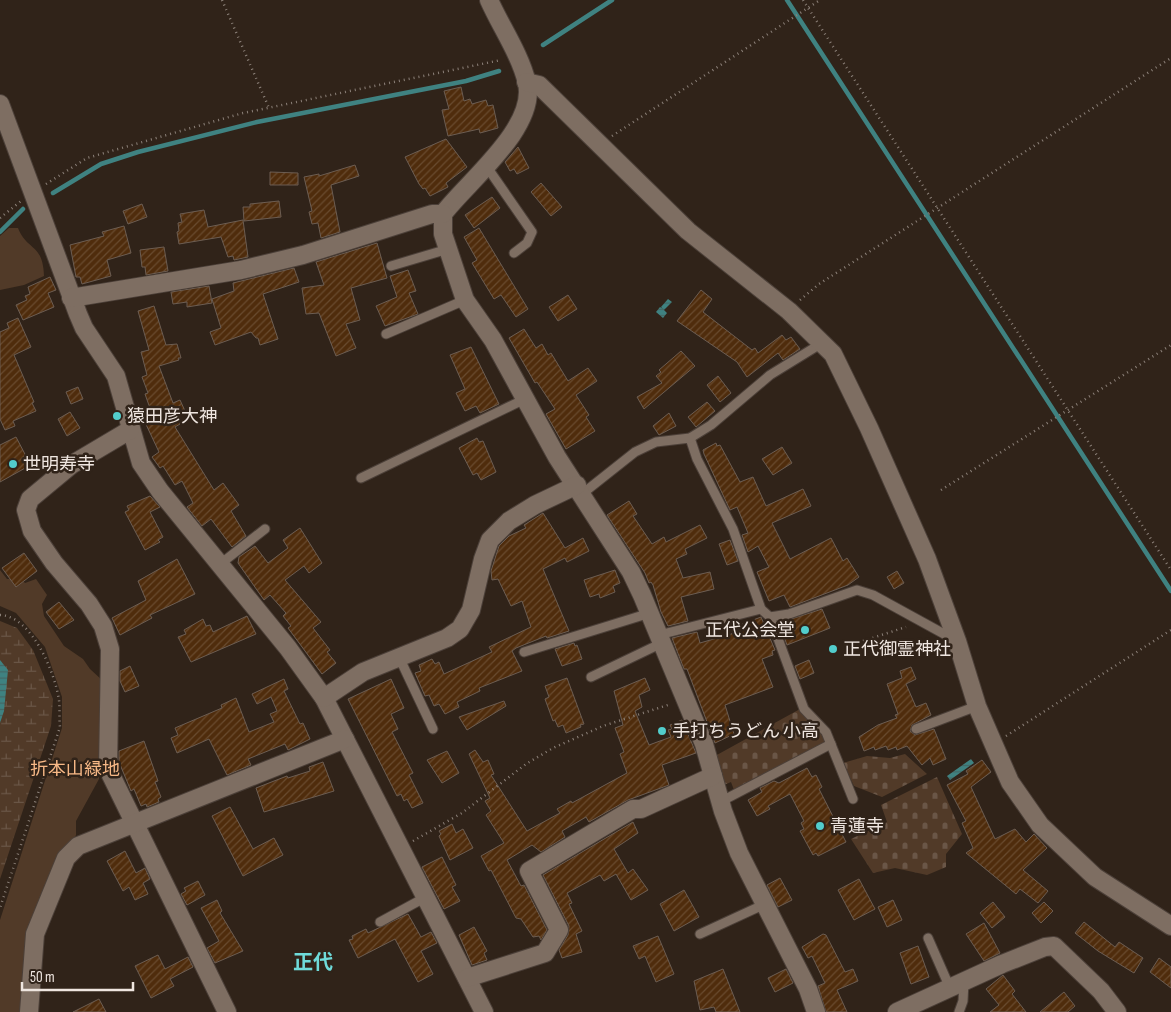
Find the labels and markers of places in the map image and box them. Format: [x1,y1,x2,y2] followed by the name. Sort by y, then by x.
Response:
[127,406,217,427] place label: 猿田彦大神
[111,410,123,422] marker: 猿田彦大神
[23,454,95,475] place label: 世明寿寺
[7,458,19,470] marker: 世明寿寺
[705,620,795,641] place label: 正代公会堂
[799,624,811,636] marker: 正代公会堂
[843,639,951,660] place label: 正代御霊神社
[827,643,839,655] marker: 正代御霊神社
[672,721,819,742] place label: 手打ちうどん 小高
[656,725,668,737] marker: 手打ちうどん 小高
[830,816,884,837] place label: 青蓮寺
[814,820,826,832] marker: 青蓮寺

